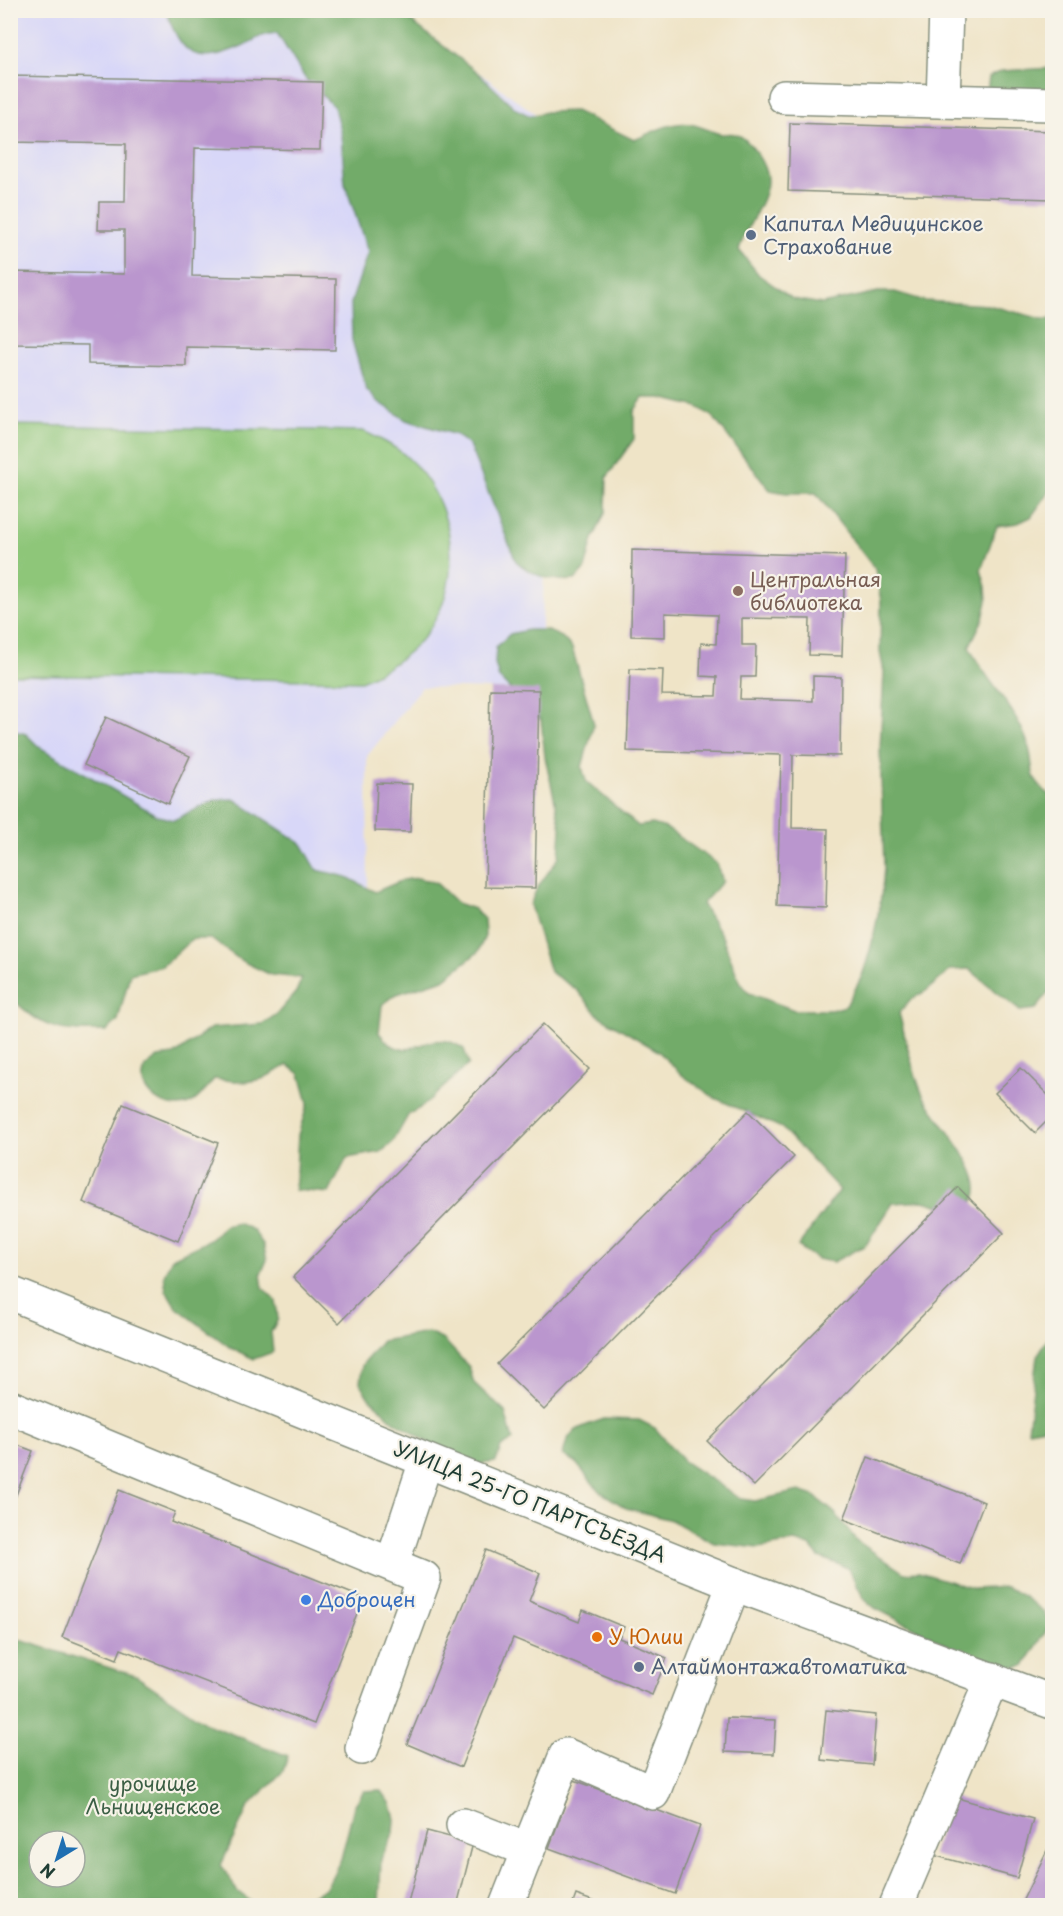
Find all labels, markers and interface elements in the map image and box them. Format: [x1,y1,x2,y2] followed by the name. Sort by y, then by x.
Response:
[763,208,984,261] place label: Капитал Медицинское Страхование
[744,228,758,242] marker: Капитал Медицинское Страхование
[750,564,881,617] place label: Центральная библиотека
[731,584,745,598] marker: Центральная библиотека
[390,1433,671,1570] street label: УЛИЦА 25-ГО ПАРТСЪЕЗДА
[317,1584,416,1614] place label: Доброцен
[299,1593,313,1607] marker: Доброцен
[609,1621,683,1651] place label: У Юлии
[590,1630,604,1644] marker: У Юлии
[651,1651,907,1681] place label: Алтаймонтажавтоматика
[632,1660,646,1674] marker: Алтаймонтажавтоматика
[86,1768,220,1821] park label: урочище Льнищенское
[27,1829,87,1889] north arrow
[35,1858,60,1885] text: N

